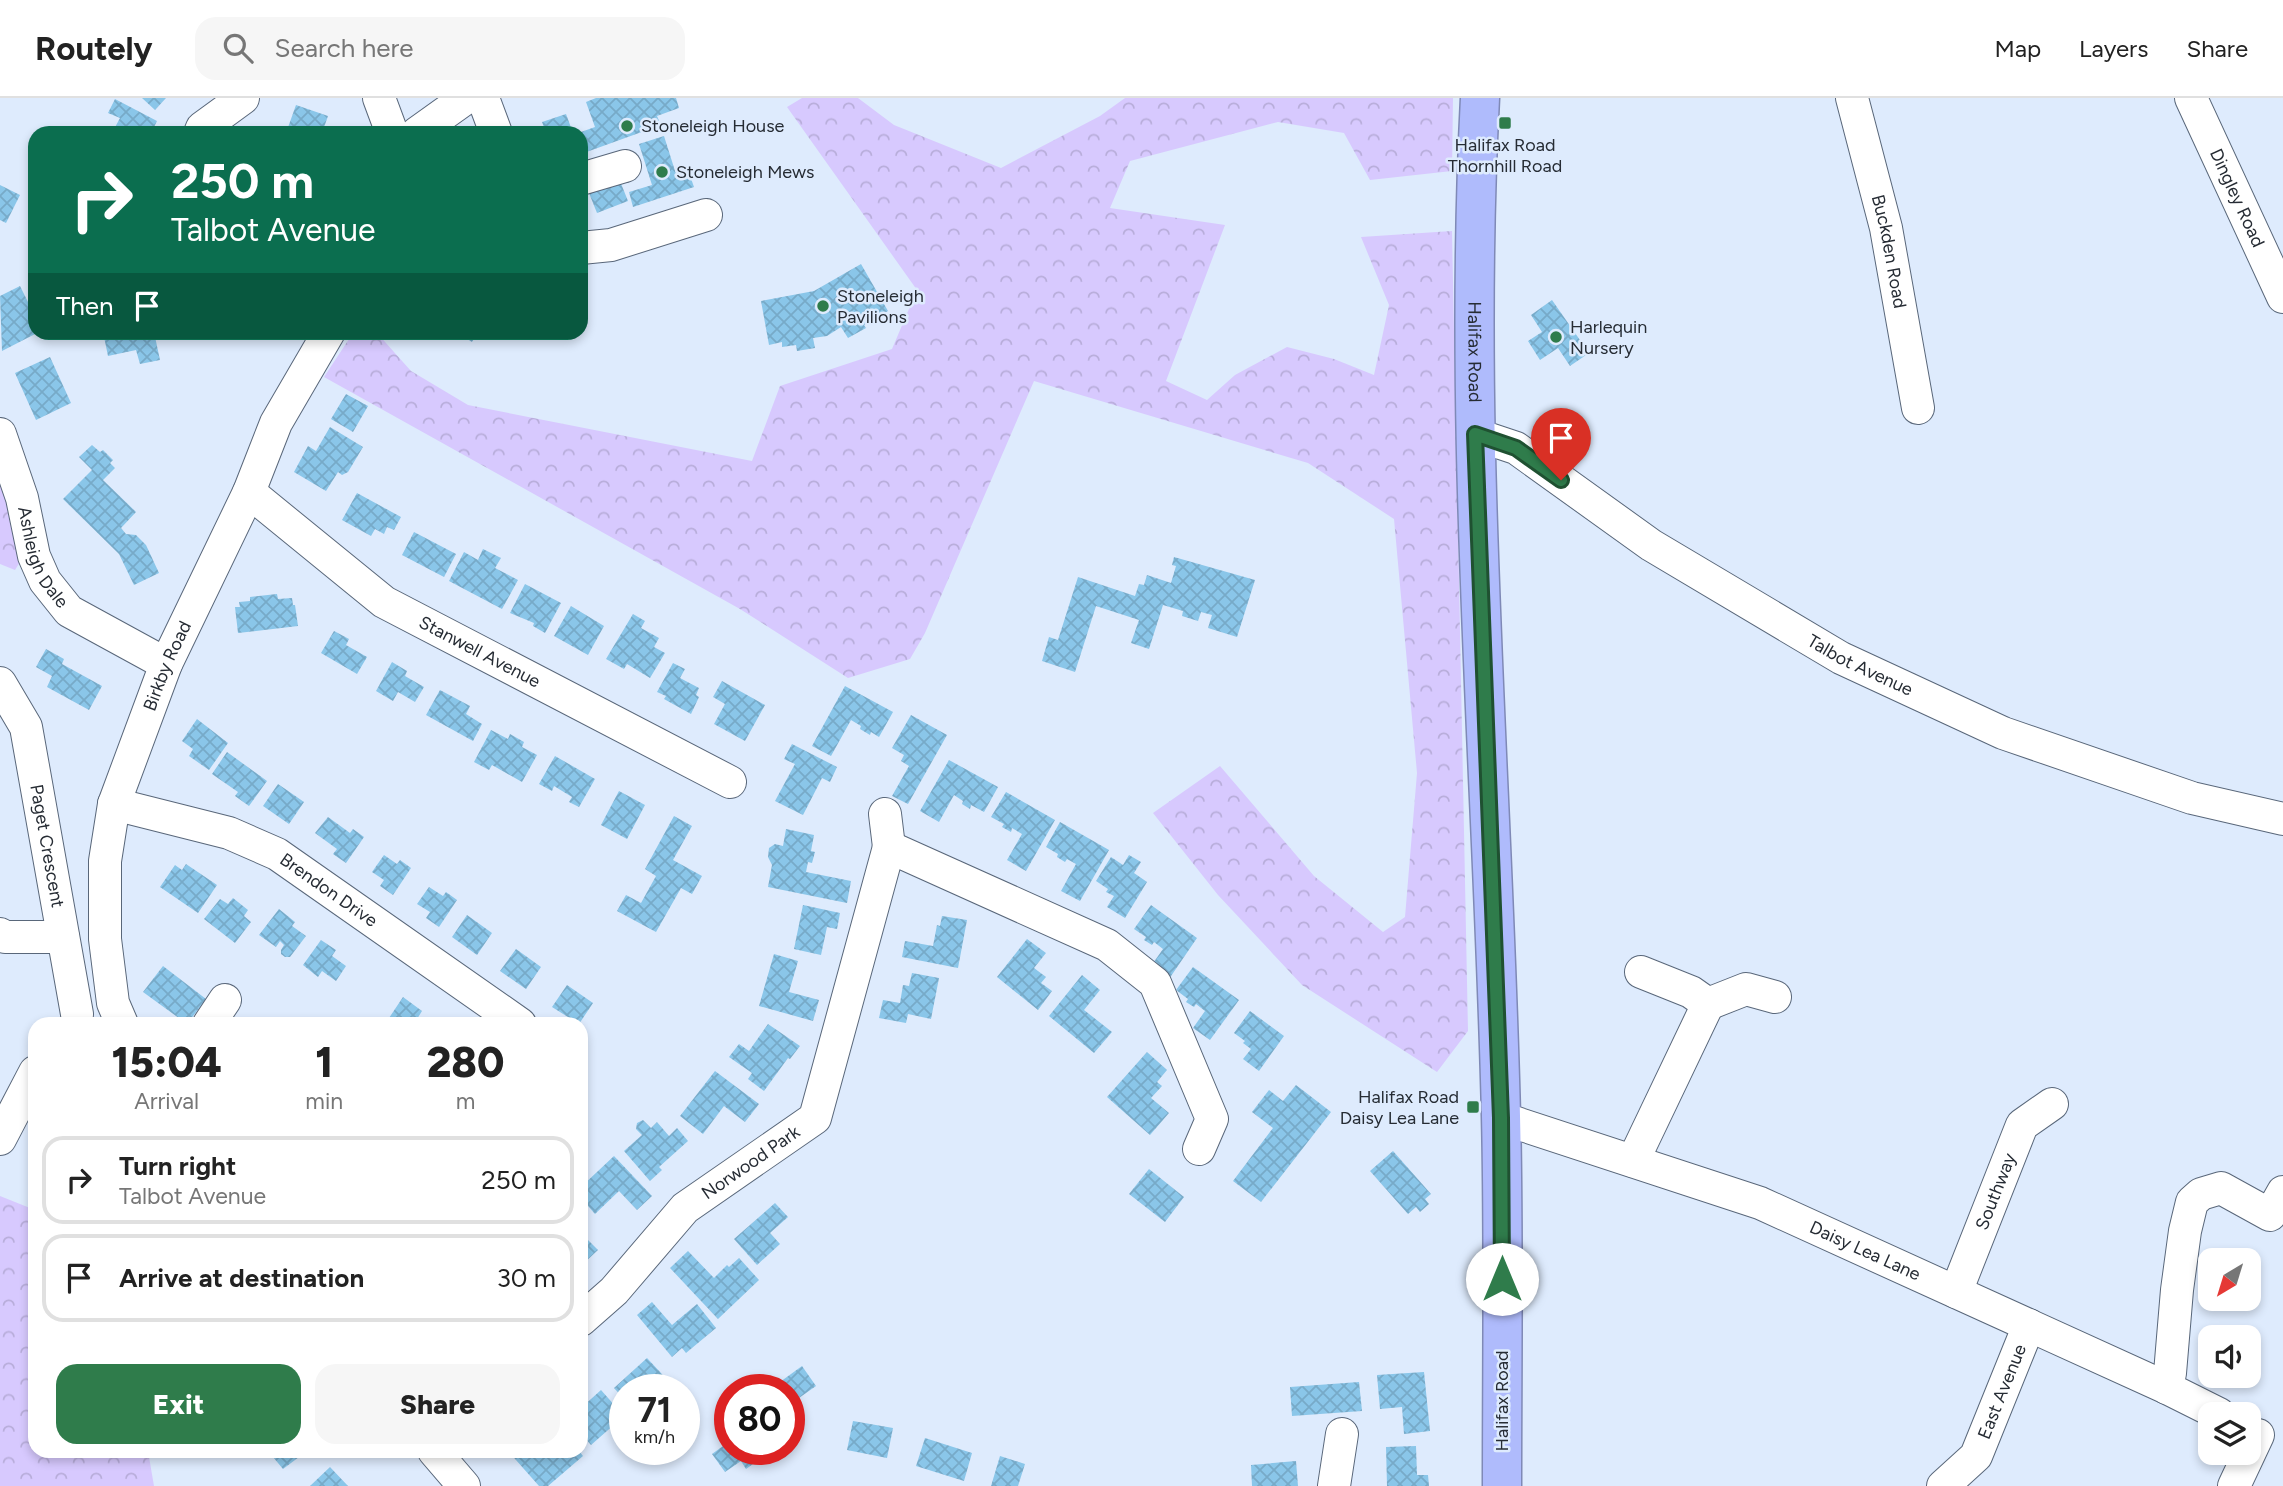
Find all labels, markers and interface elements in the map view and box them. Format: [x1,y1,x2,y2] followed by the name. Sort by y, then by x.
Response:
[195,17,685,80] search box
[35,29,153,68] text: Routely
[219,29,257,67] icon: search
[275,32,414,64] text: Search here
[1994,34,2041,63] text: Map
[2079,34,2148,63] text: Layers
[2186,34,2248,63] text: Share
[641,115,785,137] place label: Stoneleigh House
[1497,115,1513,131] marker: Halifax Road Thornhill Road
[619,118,635,134] marker: Stoneleigh House
[1448,134,1562,177] place label: Halifax Road Thornhill Road
[2205,145,2269,251] street label: Dingley Road
[171,151,314,210] text: 250 m
[56,154,147,245] icon: right
[676,161,814,183] place label: Stoneleigh Mews
[654,164,670,180] marker: Stoneleigh Mews
[1867,192,1911,310] street label: Buckden Road
[171,211,376,249] text: Talbot Avenue
[837,285,924,328] place label: Stoneleigh Pavilions
[128,287,166,325] icon: arrive
[56,290,114,322] text: Then
[815,298,831,314] marker: Stoneleigh Pavilions
[1463,301,1486,403] street label: Halifax Road
[1570,316,1647,359] place label: Harlequin Nursery
[1548,329,1564,345] marker: Harlequin Nursery
[1531,408,1591,480] pin
[1542,419,1580,457] icon: arrive
[13,504,73,612] street label: Ashleigh Dale
[415,611,544,693] street label: Stanwell Avenue
[139,617,196,714] street label: Birkby Road
[1803,630,1917,701] street label: Talbot Avenue
[25,783,69,910] street label: Paget Crescent
[276,848,382,932] street label: Brendon Drive
[112,1037,222,1088] text: 15:04
[315,1037,333,1088] text: 1
[427,1037,504,1088] text: 280
[1340,1086,1459,1129] place label: Halifax Road Daisy Lea Lane
[134,1087,199,1115] text: Arrival
[305,1087,343,1115] text: min
[456,1087,475,1115] text: m
[1465,1099,1481,1115] marker: Halifax Road Daisy Lea Lane
[697,1121,804,1204] street label: Norwood Park
[1971,1149,2021,1233] street label: Southway
[119,1150,236,1182] text: Turn right
[60,1161,98,1199] icon: right
[481,1164,556,1196] text: 250 m
[119,1182,266,1210] text: Talbot Avenue
[1806,1216,1924,1286] street label: Daisy Lea Lane
[1465,1242,1539,1316] position arrow
[2198,1248,2261,1311] north arrow
[2198,1248,2261,1465] map controls
[60,1259,98,1297] icon: arrive
[119,1262,364,1294] text: Arrive at destination
[497,1262,556,1294] text: 30 m
[2198,1325,2261,1388] button: sound
[1973,1341,2031,1442] street label: East Avenue
[1491,1350,1513,1452] street label: Halifax Road
[56,1364,301,1444] button: Exit
[315,1364,560,1444] button: Share
[714,1374,805,1465] speed limit sign: 80
[637,1389,672,1431] text: 71
[2198,1402,2261,1465] button: layers
[634,1426,675,1448] text: km/h

